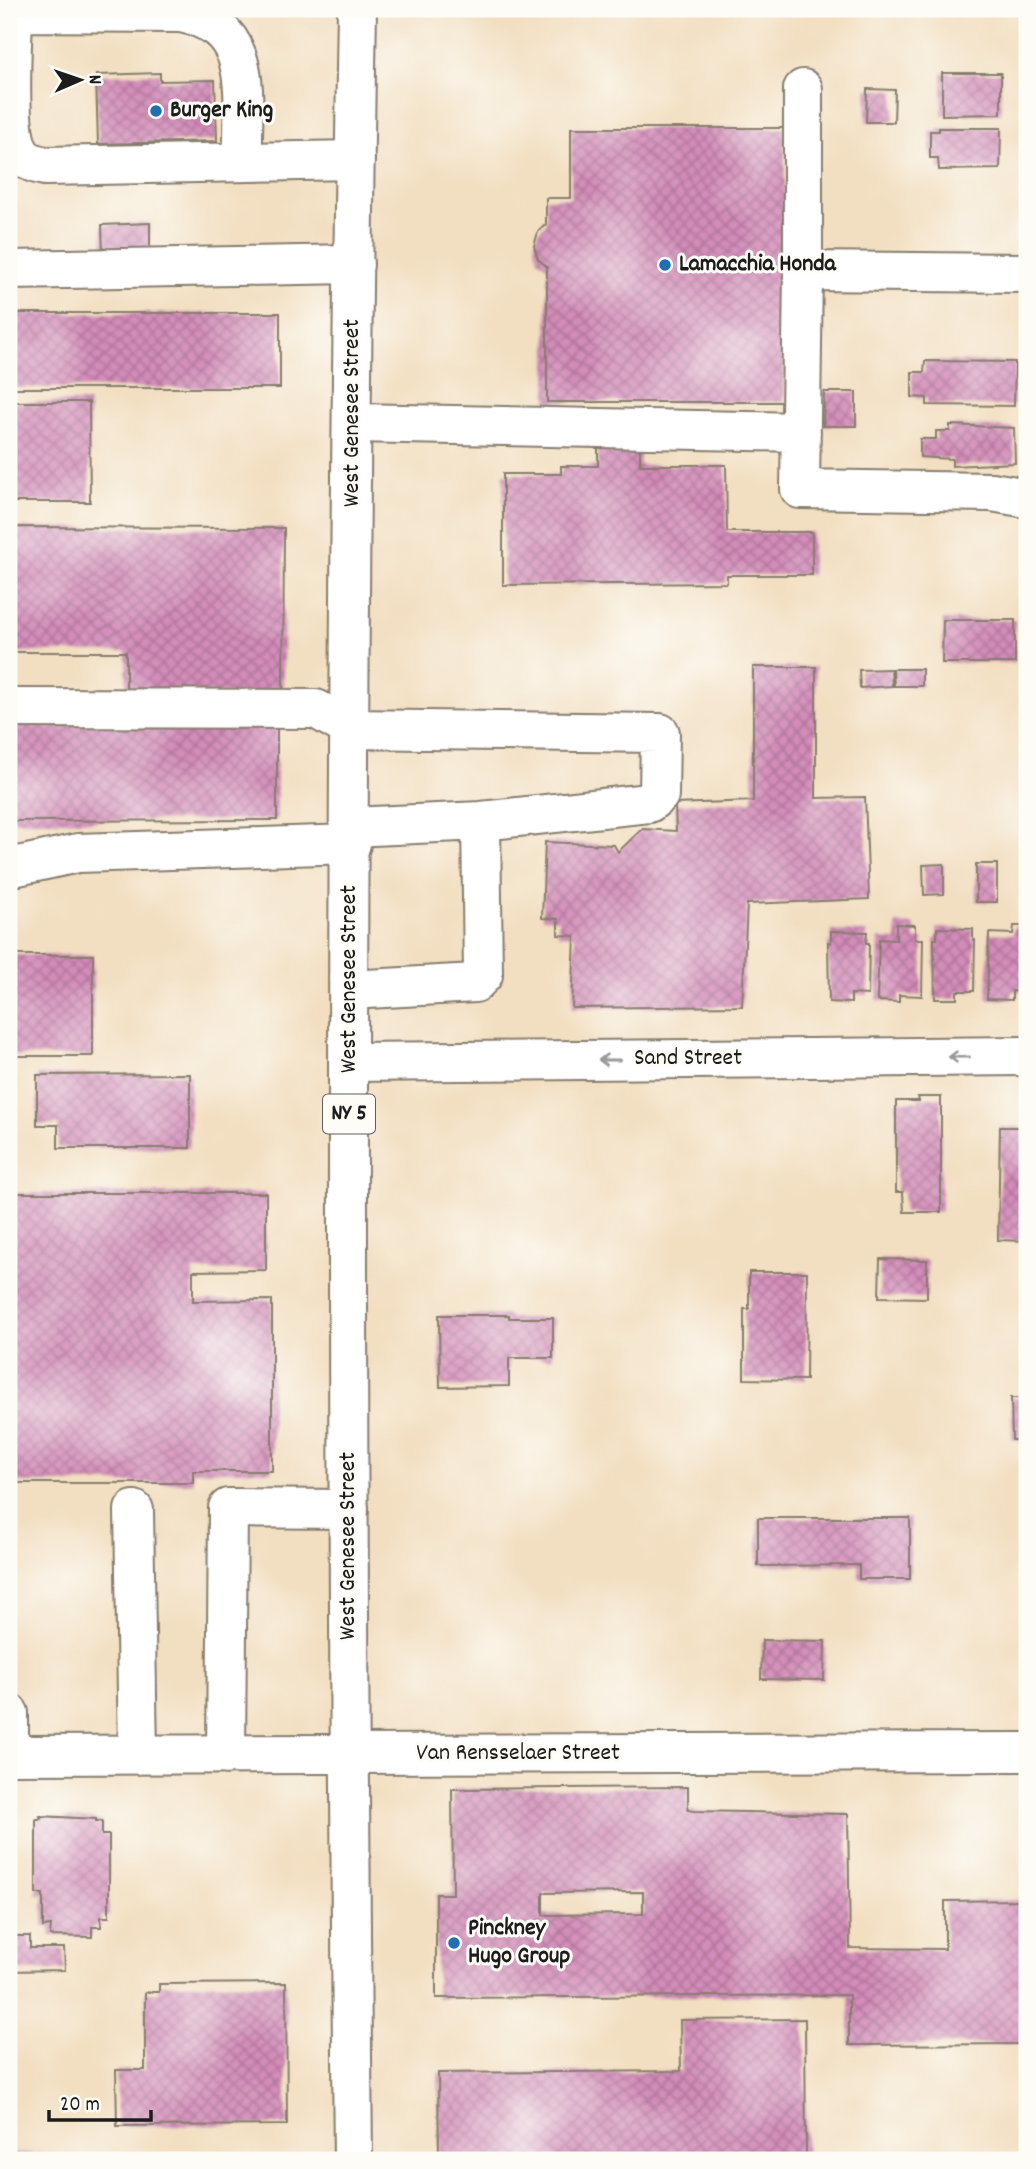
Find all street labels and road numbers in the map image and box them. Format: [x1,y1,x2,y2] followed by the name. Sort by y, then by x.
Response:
[336,319,370,507] street label: West Genesee Street
[333,885,367,1073] street label: West Genesee Street
[634,1042,742,1076] street label: Sand Street
[323,1094,375,1134] road number: NY 5
[332,1452,366,1640] street label: West Genesee Street
[416,1737,620,1771] street label: Van Rensselaer Street

